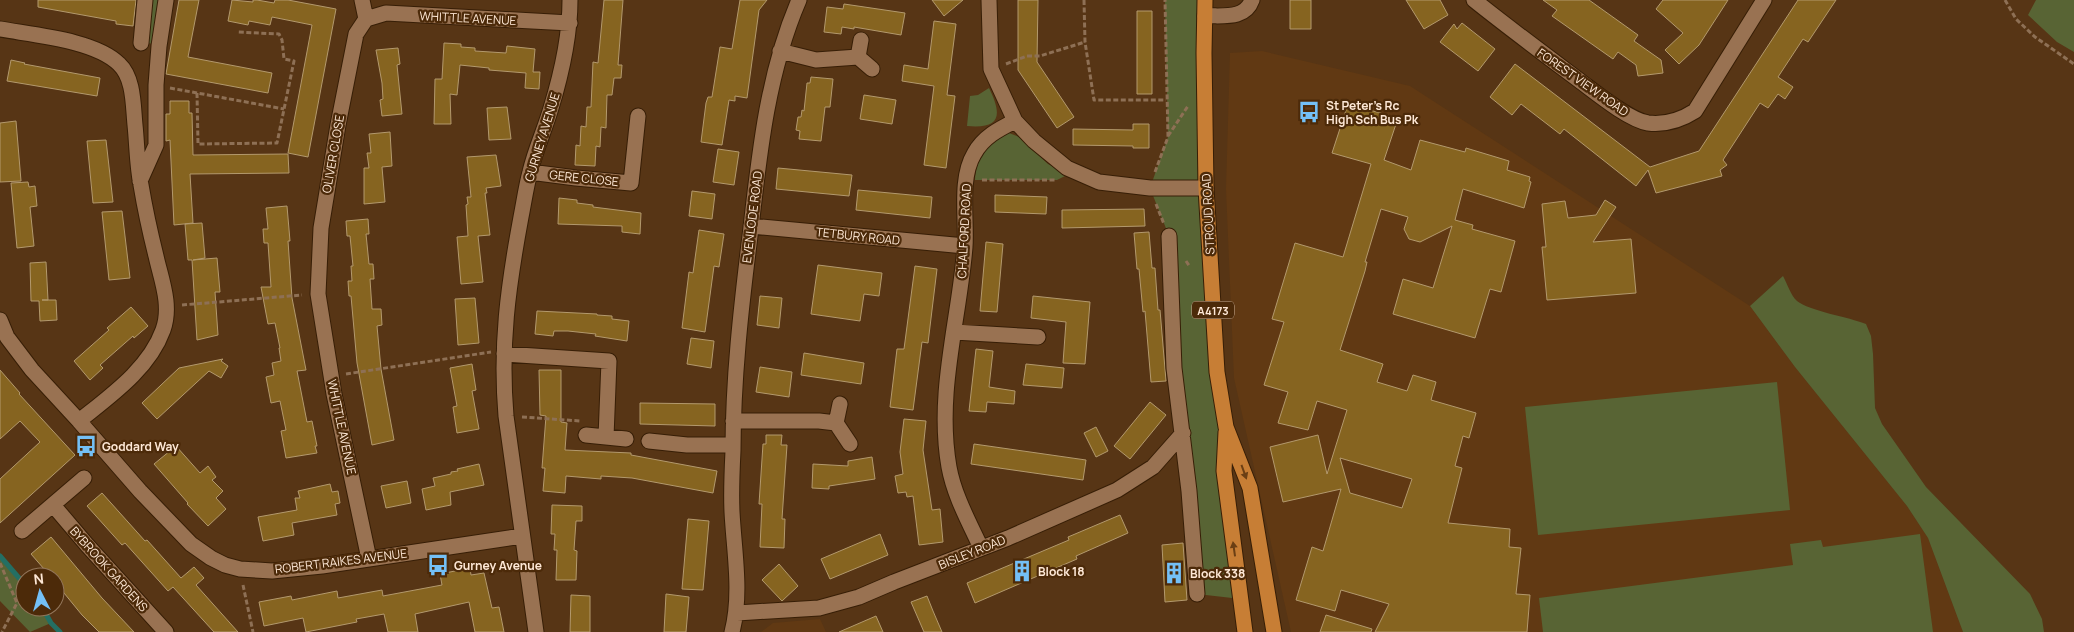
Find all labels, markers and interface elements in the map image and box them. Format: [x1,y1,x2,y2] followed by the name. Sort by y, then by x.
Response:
[419,7,517,29] street label: WHITTLE AVENUE
[1534,44,1632,120] street label: FOREST VIEW ROAD
[520,90,564,184] street label: GURNEY AVENUE
[1326,97,1419,128] place label: St Peter's Rc High Sch Bus Pk
[1296,99,1322,125] bus stop icon: St Peter's Rc High Sch Bus Pk
[318,113,348,194] street label: OLIVER CLOSE
[549,166,620,190] street label: GERE CLOSE
[738,170,766,264] street label: EVENLODE ROAD
[1197,173,1219,255] street label: STROUD ROAD
[953,183,975,279] street label: CHALFORD ROAD
[815,223,901,249] street label: TETBURY ROAD
[1192,302,1234,318] road number: A4173
[324,378,360,476] street label: WHITTLE AVENUE
[73,433,99,459] bus stop icon: Goddard Way
[102,438,179,455] place label: Goddard Way
[1240,465,1248,480] one-way arrow
[66,523,152,615] street label: BYBROOK GARDENS
[936,531,1008,573] street label: BISLEY ROAD
[1230,541,1238,557] one-way arrow
[274,544,408,578] street label: ROBERT RAIKES AVENUE
[425,552,451,578] bus stop icon: Gurney Avenue
[454,557,542,574] place label: Gurney Avenue
[1009,558,1035,584] building icon: Block 18
[1161,560,1187,586] building icon: Block 338
[1038,563,1085,580] place label: Block 18
[1190,565,1245,582] place label: Block 338
[15,567,65,617] north arrow
[33,569,45,589] text: N

